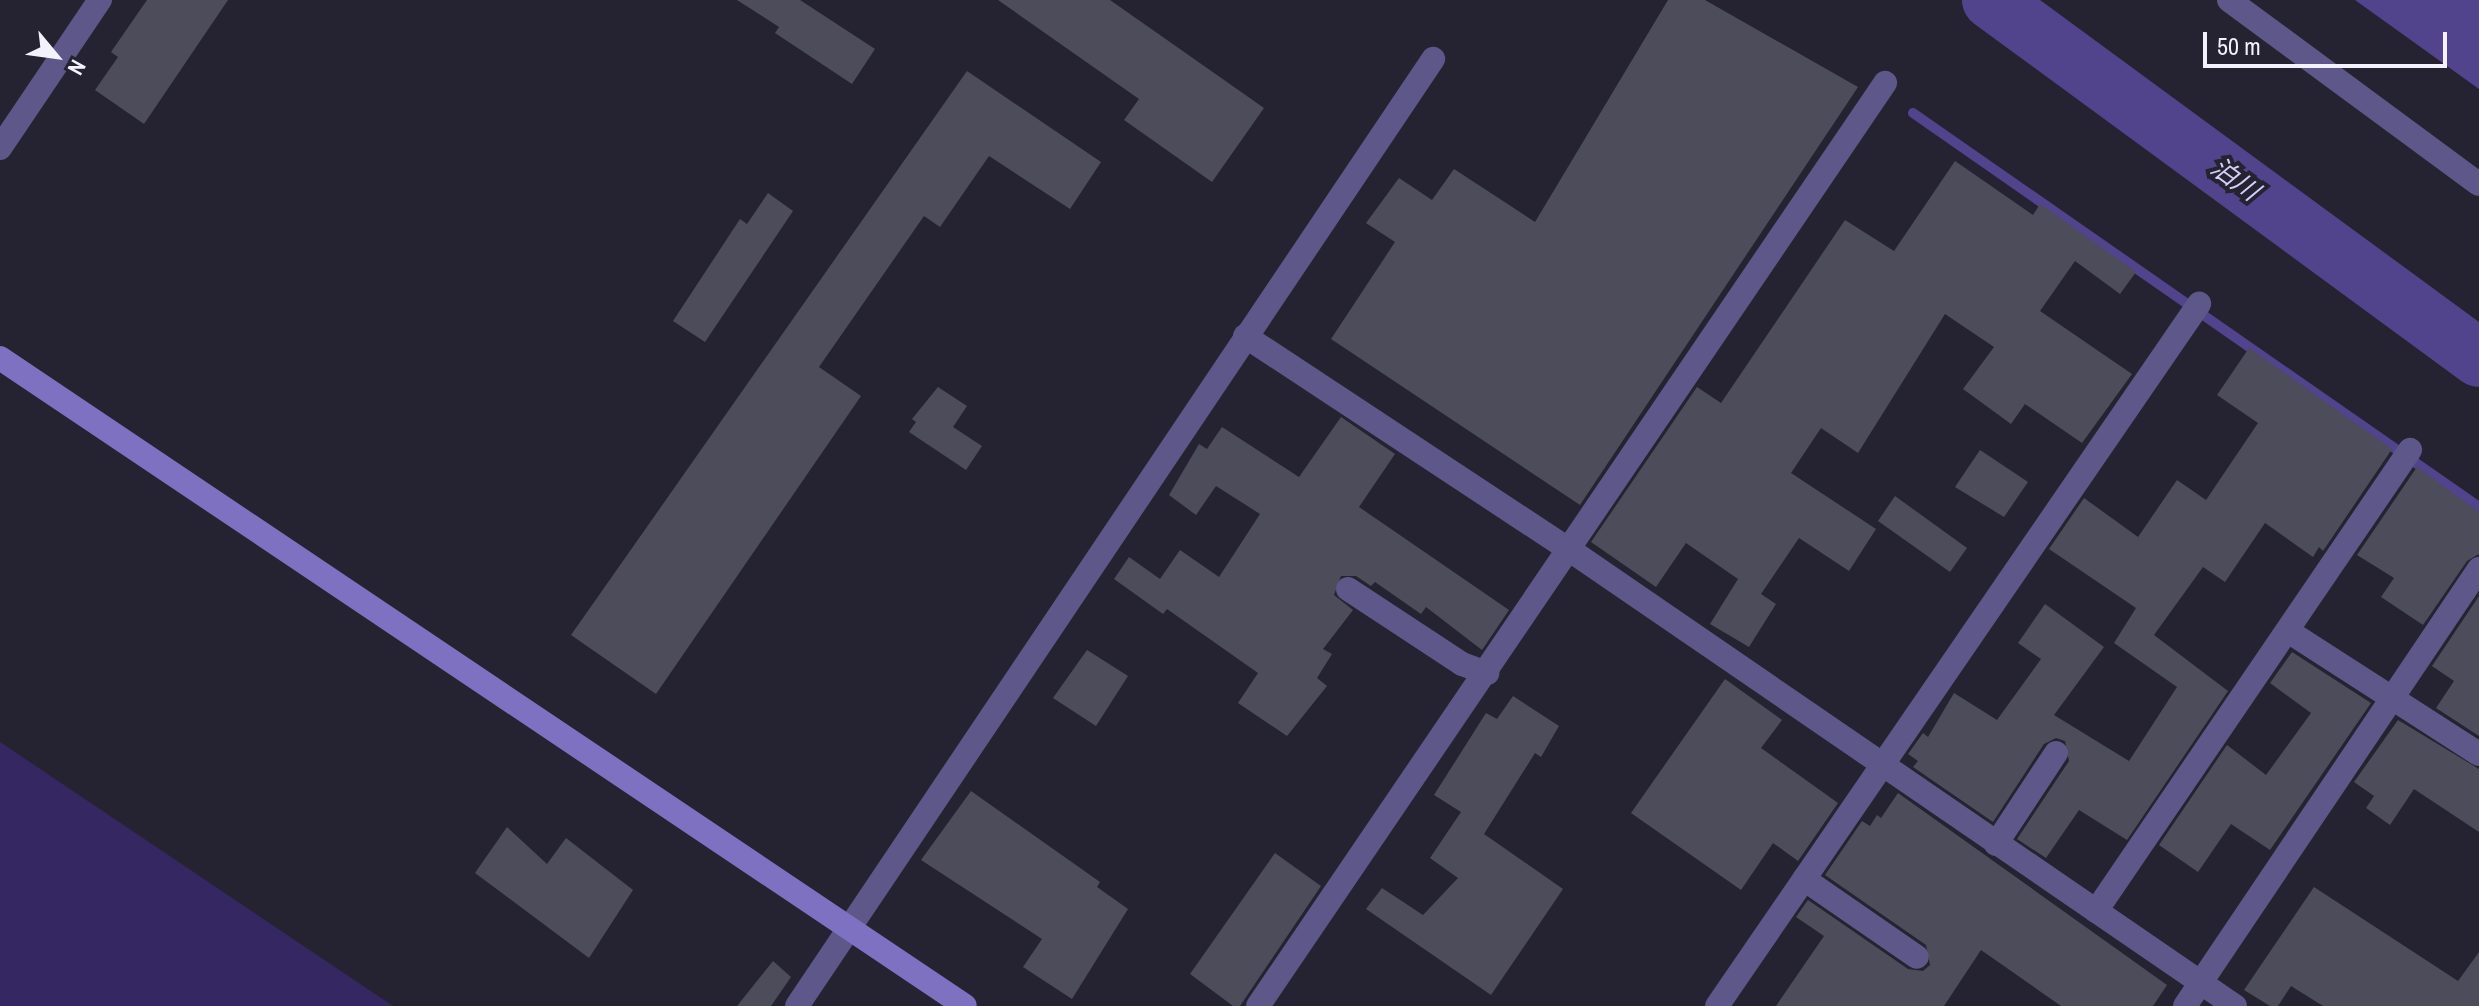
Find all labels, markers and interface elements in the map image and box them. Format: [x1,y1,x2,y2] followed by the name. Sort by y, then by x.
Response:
[16,16,96,96] north arrow
[2207,16,2451,66] scale bar
[2217,30,2261,62] text: 50 m
[61,55,93,81] text: N
[2205,151,2265,207] water label: 泊川

